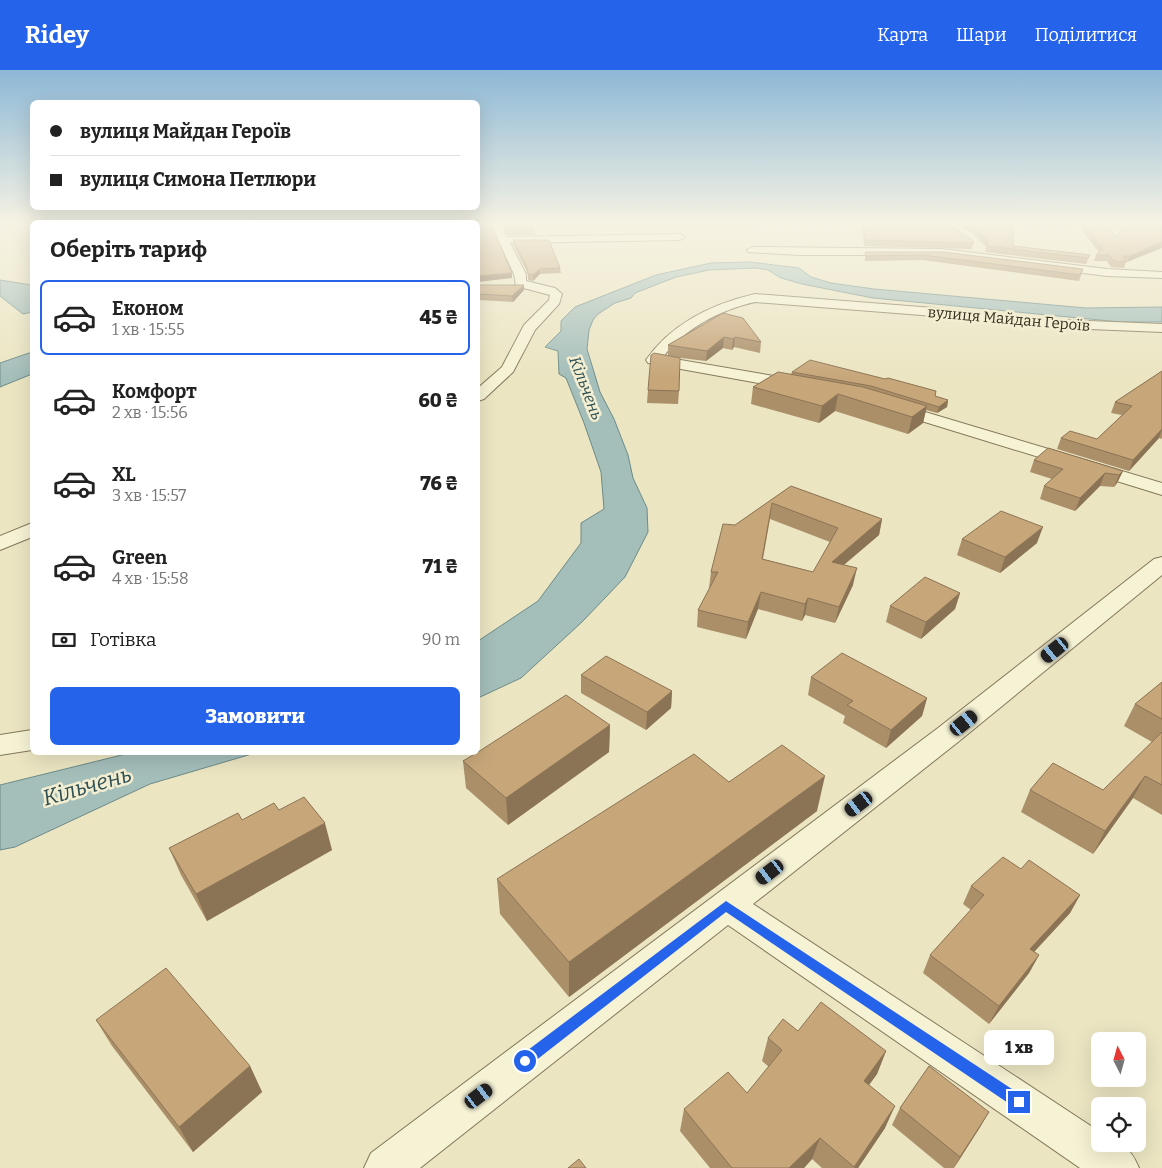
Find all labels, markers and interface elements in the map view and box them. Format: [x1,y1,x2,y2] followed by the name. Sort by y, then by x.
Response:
[25,21,89,49] text: Ridey
[877,24,928,46] text: Карта
[956,24,1007,46] text: Шари
[1035,24,1137,46] text: Поділитися
[80,120,291,143] text: вулиця Майдан Героїв
[80,168,316,191] text: вулиця Симона Петлюри
[50,236,207,263] text: Оберіть тариф
[52,295,97,340] icon: car
[112,297,183,320] text: Економ
[927,303,1091,335] street label: вулиця Майдан Героїв
[419,306,458,329] text: 45 ₴
[112,320,185,339] text: 1 хв · 15:55
[565,354,607,422] water label: Кільчень
[52,378,97,423] icon: car
[112,380,197,403] text: Комфорт
[418,389,458,412] text: 60 ₴
[112,403,188,422] text: 2 хв · 15:56
[52,461,97,506] icon: car
[112,463,136,486] text: XL
[420,472,458,495] text: 76 ₴
[112,486,186,505] text: 3 хв · 15:57
[52,544,97,589] icon: car
[112,546,167,569] text: Green
[422,555,458,578] text: 71 ₴
[112,569,189,588] text: 4 хв · 15:58
[50,626,78,654] icon: cash
[90,628,156,651] text: Готівка
[422,630,460,649] text: 90 m
[1038,635,1071,665] car
[50,687,460,745] button: Замовити
[947,708,980,738] car
[40,760,135,812] water label: Кільчень
[842,789,875,819] car
[753,857,786,887] car
[984,1030,1054,1064] callout: 1 хв
[1091,1032,1146,1088] north arrow
[1091,1032,1146,1152] map controls
[1005,1038,1033,1057] text: 1 хв
[514,1050,536,1072] route start
[462,1081,495,1111] car
[1008,1091,1030,1113] route end
[1091,1097,1146,1152] button: locate

